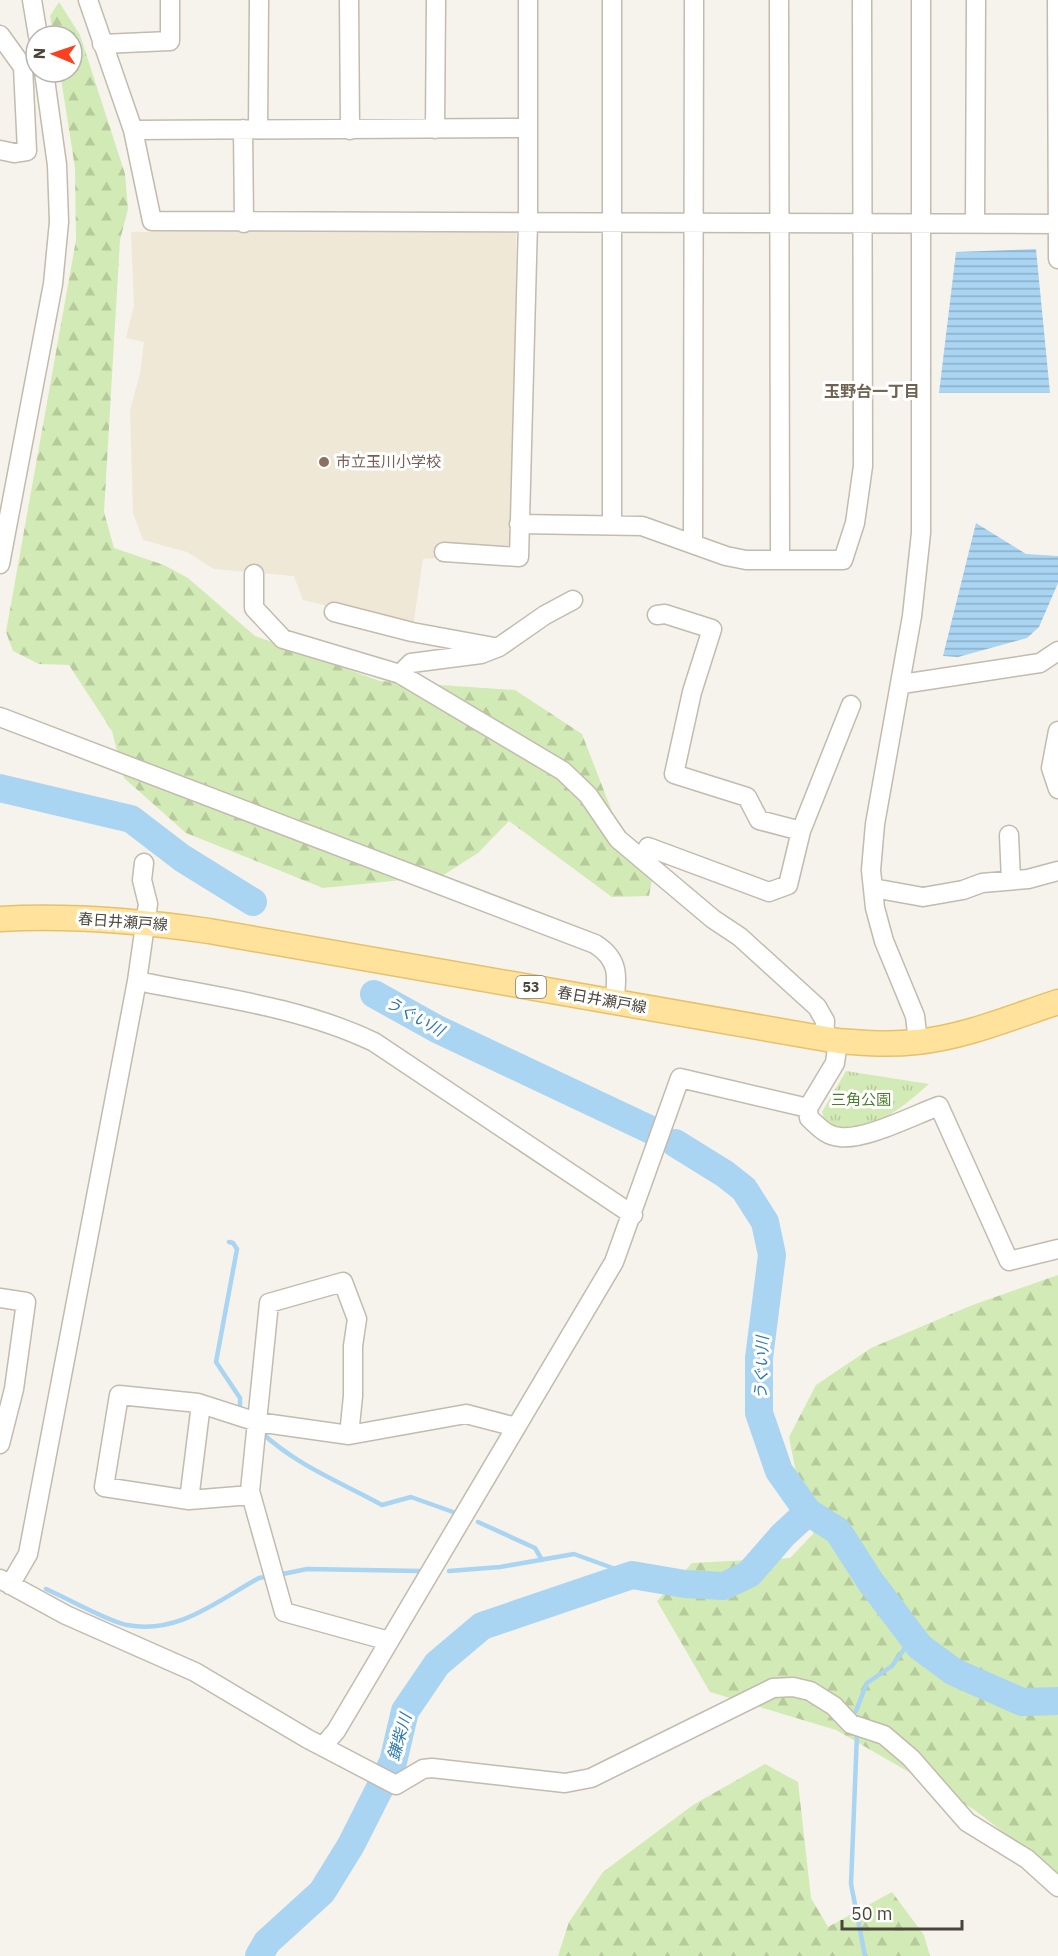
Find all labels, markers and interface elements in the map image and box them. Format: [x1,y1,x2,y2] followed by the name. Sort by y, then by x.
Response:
[24,24,84,84] north arrow
[29,47,49,60] text: N
[824,381,920,401] district label: 玉野台一丁目
[336,452,441,471] place label: 市立玉川小学校
[317,455,331,469] marker: 市立玉川小学校
[77,909,169,934] street label: 春日井瀬戸線
[516,976,546,998] road number: 53
[556,982,648,1017] street label: 春日井瀬戸線
[382,992,450,1041] water label: うぐい川
[831,1090,891,1109] park label: 三角公園
[750,1334,772,1400] water label: うぐい川
[383,1709,416,1763] water label: 鎌柴川
[842,1893,962,1931] scale bar
[851,1902,893,1925] text: 50 m

